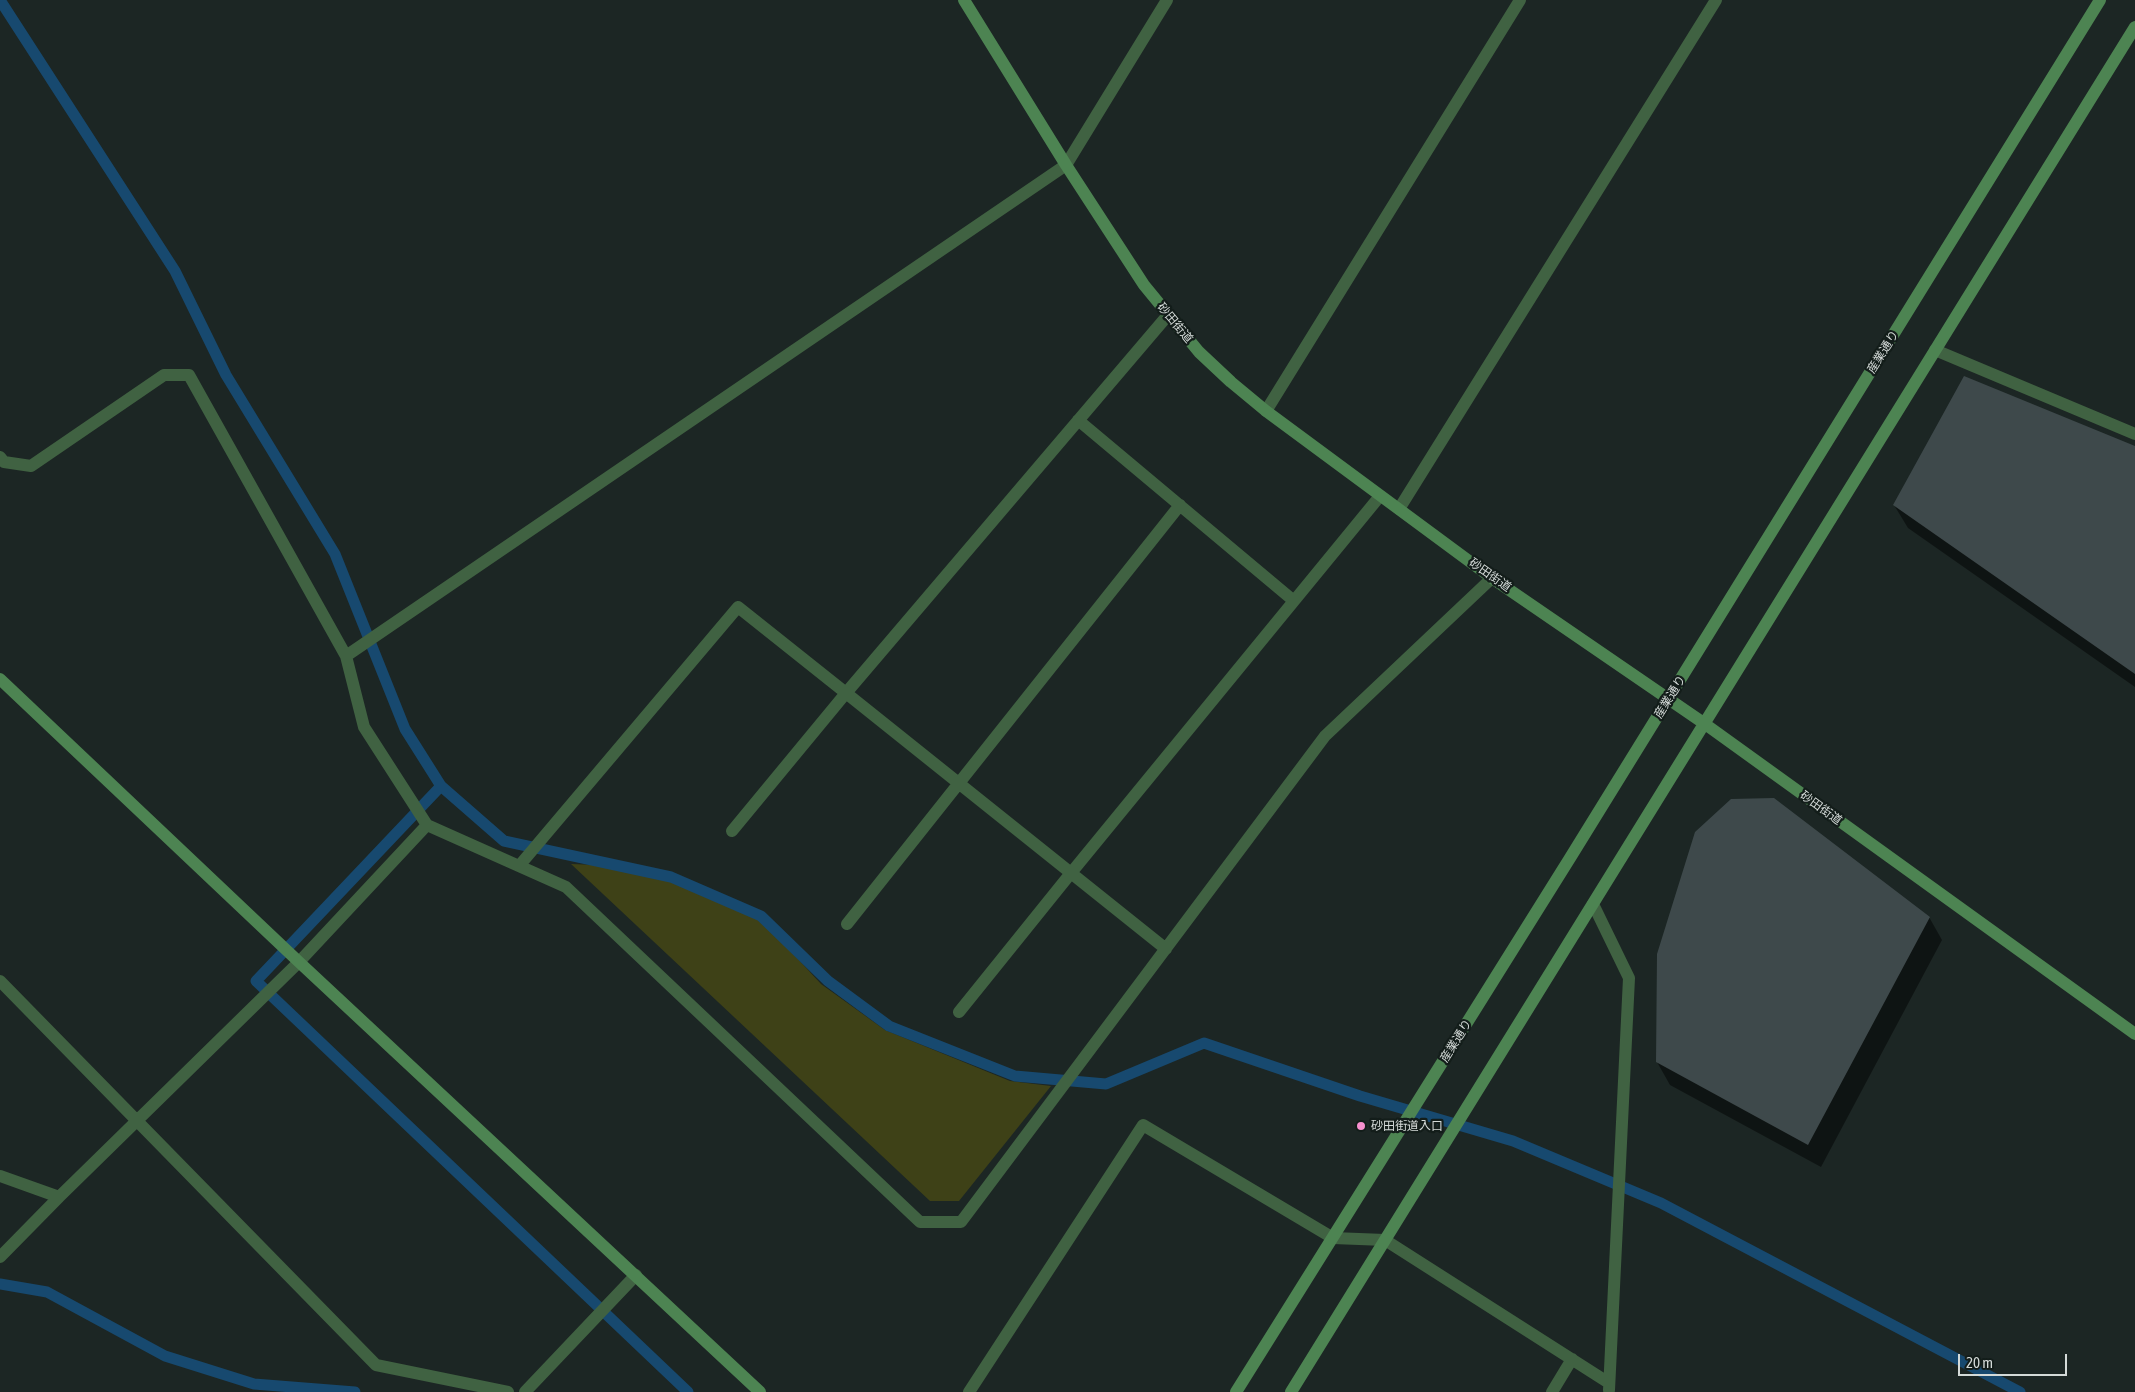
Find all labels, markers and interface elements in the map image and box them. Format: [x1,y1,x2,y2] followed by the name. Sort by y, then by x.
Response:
[1154,300,1196,346] street label: 砂田街道
[1864,328,1902,376] street label: 産業通り
[1466,555,1514,595] street label: 砂田街道
[1651,673,1689,721] street label: 産業通り
[1797,788,1845,828] street label: 砂田街道
[1437,1017,1475,1065] street label: 産業通り
[1371,1119,1443,1133] place label: 砂田街道入口
[1355,1120,1367,1132] marker: 砂田街道入口
[1960,1344,2069,1376] scale bar
[1966,1354,1993,1371] text: 20 m

